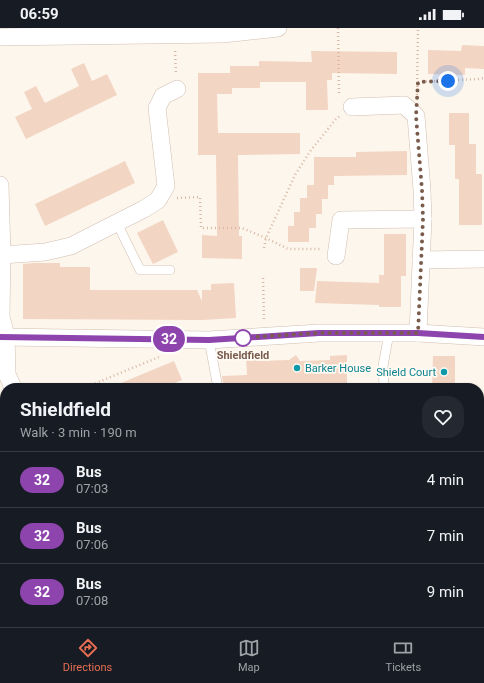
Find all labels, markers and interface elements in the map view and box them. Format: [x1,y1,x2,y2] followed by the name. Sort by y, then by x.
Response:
[20,5,59,23] text: 06:59
[438,71,458,91] your location
[151,326,187,352] line badge: 32
[234,329,252,347] marker: Shieldfield
[161,331,177,347] text: 32
[217,349,269,362] place label: Shieldfield
[305,362,371,375] place label: Barker House
[292,363,302,373] marker: Barker House
[376,366,436,379] place label: Shield Court
[439,367,449,377] marker: Shield Court
[422,396,464,438] button: heart
[20,398,111,421] text: Shieldfield
[20,425,137,440] text: Walk · 3 min · 190 m
[76,463,102,481] text: Bus
[427,471,464,489] text: 4 min
[34,472,50,488] text: 32
[76,481,108,496] text: 07:03
[76,519,102,537] text: Bus
[427,527,464,545] text: 7 min
[34,528,50,544] text: 32
[76,537,108,552] text: 07:06
[76,575,102,593] text: Bus
[427,583,464,601] text: 9 min
[34,584,50,600] text: 32
[76,593,108,608] text: 07:08
[63,637,112,674] tab: Directions
[238,637,260,674] tab: Map
[386,637,421,674] tab: Tickets

